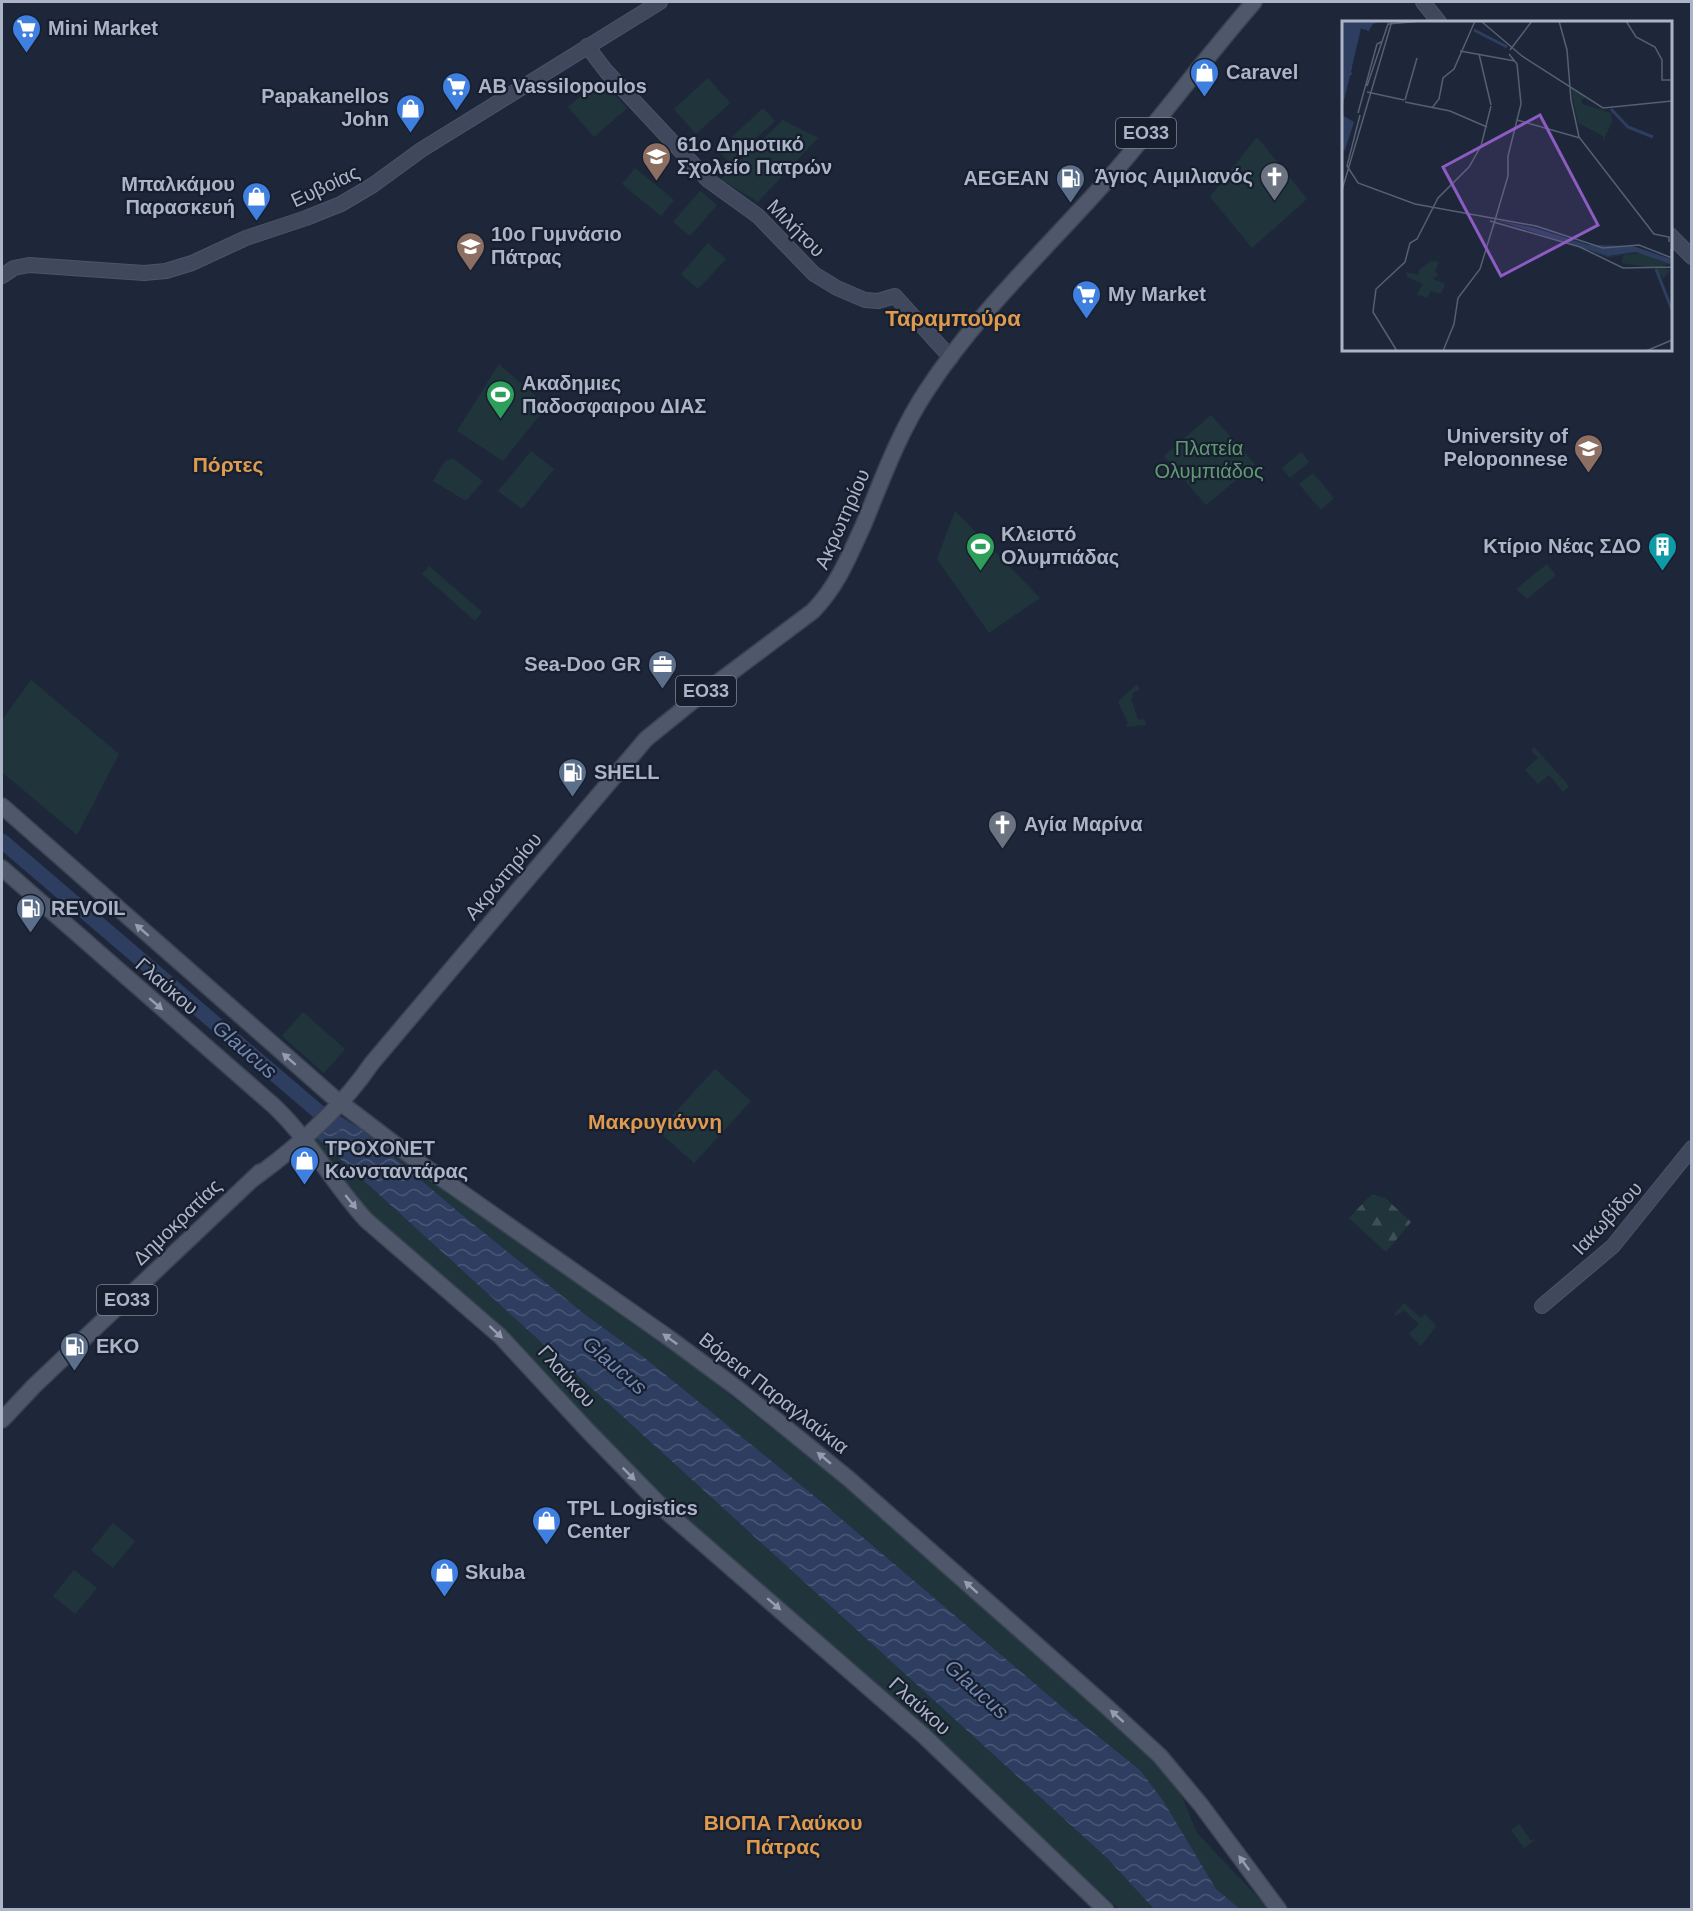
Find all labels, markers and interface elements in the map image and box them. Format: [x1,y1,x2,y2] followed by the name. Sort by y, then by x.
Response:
[11,12,43,54] supermarket icon: Mini Market
[48,17,158,39] place label: Mini Market
[1342,21,1672,351] inset map
[1189,56,1221,98] shop icon: Caravel
[1226,61,1298,83] place label: Caravel
[441,70,473,112] supermarket icon: AB Vassilopoulos
[478,75,647,97] place label: AB Vassilopoulos
[261,85,389,130] place label: Papakanellos John
[394,92,426,134] shop icon: Papakanellos John
[1116,118,1176,148] road number: ΕΟ33
[677,133,832,178] place label: 61ο Δημοτικό Σχολείο Πατρών
[640,140,672,182] school or university icon: 61ο Δημοτικό Σχολείο Πατρών
[1258,160,1290,202] church icon: Άγιος Αιμιλιανός
[287,161,363,211] street label: Ευβοίας
[1054,162,1086,204] fuel station icon: AEGEAN
[1095,165,1253,187] place label: Άγιος Αιμιλιανός
[963,167,1049,189] place label: AEGEAN
[121,173,235,218] place label: Μπαλκάμου Παρασκευή
[240,180,272,222] shop icon: Μπαλκάμου Παρασκευή
[763,195,829,261] street label: Μιλήτου
[491,223,622,268] place label: 10ο Γυμνάσιο Πάτρας
[454,230,486,272] school or university icon: 10ο Γυμνάσιο Πάτρας
[1071,278,1103,320] supermarket icon: My Market
[1108,283,1206,305] place label: My Market
[885,306,1021,331] district label: Ταραμπούρα
[522,372,706,417] place label: Ακαδημιες Παδοσφαιρου ΔΙΑΣ
[485,378,517,420] sports icon: Ακαδημιες Παδοσφαιρου ΔΙΑΣ
[1444,425,1568,470] place label: University of Peloponnese
[1573,432,1605,474] school or university icon: University of Peloponnese
[1154,437,1264,482] park label: Πλατεία Ολυμπιάδος
[193,453,263,477] district label: Πόρτες
[810,466,874,572] street label: Ακρωτηρίου
[1001,523,1119,568] place label: Κλειστό Ολυμπιάδας
[964,530,996,572] sports icon: Κλειστό Ολυμπιάδας
[1646,530,1678,572] building icon: Κτίριο Νέας ΣΔΟ
[1483,535,1641,557] place label: Κτίριο Νέας ΣΔΟ
[646,648,678,690] office icon: Sea-Doo GR
[524,653,642,675] place label: Sea-Doo GR
[676,676,736,706] road number: ΕΟ33
[557,756,589,798] fuel station icon: SHELL
[594,761,660,783] place label: SHELL
[987,808,1019,850] church icon: Αγία Μαρίνα
[1024,813,1143,835] place label: Αγία Μαρίνα
[460,828,546,924] street label: Ακρωτηρίου
[14,892,46,934] fuel station icon: REVOIL
[51,897,125,919] place label: REVOIL
[135,924,150,937] one-way arrow
[131,953,203,1019] street label: Γλαύκου
[148,997,164,1010] one-way arrow
[208,1015,282,1083] water label: Glaucus
[282,1053,297,1066] one-way arrow
[588,1110,722,1133] district label: Μακρυγιάννη
[325,1137,468,1182] place label: ΤΡΟΧΟΝΕΤ Κωνσταντάρας
[288,1144,320,1186] shop icon: ΤΡΟΧΟΝΕΤ Κωνσταντάρας
[128,1174,226,1269] street label: Δημοκρατίας
[1568,1177,1646,1259] street label: Ιακωβίδου
[344,1194,357,1210] one-way arrow
[97,1285,157,1315] road number: ΕΟ33
[488,1325,503,1339] one-way arrow
[695,1328,853,1458] street label: Βόρεια Παραγλαύκια
[59,1330,91,1372] fuel station icon: EKO
[578,1331,652,1399] water label: Glaucus
[663,1333,679,1345] one-way arrow
[96,1335,139,1357] place label: EKO
[534,1341,600,1411] street label: Γλαύκου
[816,1452,832,1465] one-way arrow
[622,1467,636,1481] one-way arrow
[567,1497,698,1542] place label: TPL Logistics Center
[530,1504,562,1546] shop icon: TPL Logistics Center
[428,1556,460,1598] shop icon: Skuba
[465,1561,526,1583] place label: Skuba
[963,1580,978,1594] one-way arrow
[766,1598,782,1611] one-way arrow
[941,1655,1014,1724] water label: Glaucus
[885,1673,955,1739] street label: Γλαύκου
[1110,1710,1125,1723] one-way arrow
[704,1811,862,1859] district label: ΒΙΟΠΑ Γλαύκου Πάτρας
[1238,1855,1250,1871] one-way arrow

